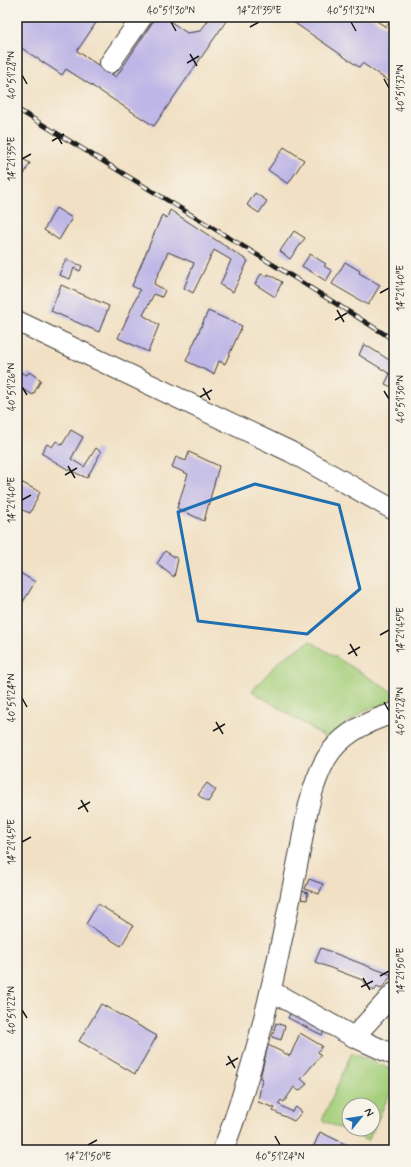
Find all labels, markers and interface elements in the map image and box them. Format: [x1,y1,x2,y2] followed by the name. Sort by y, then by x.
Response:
[147,4,195,18] text: 40°51'30"N
[237,4,281,18] text: 14°21'35"E
[327,4,375,18] text: 40°51'32"N
[5,51,19,99] text: 40°51'28"N
[394,64,408,112] text: 40°51'32"N
[5,137,19,181] text: 14°21'35"E
[394,265,408,311] text: 14°21'40"E
[5,363,19,411] text: 40°51'26"N
[394,375,408,423] text: 40°51'30"N
[5,477,19,523] text: 14°21'40"E
[394,607,408,653] text: 14°21'45"E
[5,673,19,722] text: 40°51'24"N
[394,687,408,735] text: 40°51'28"N
[5,819,19,865] text: 14°21'45"E
[394,948,408,994] text: 14°21'50"E
[5,986,19,1034] text: 40°51'22"N
[341,1097,381,1137] north arrow
[361,1106,377,1119] text: N
[65,1150,111,1164] text: 14°21'50"E
[256,1150,305,1164] text: 40°51'24"N

